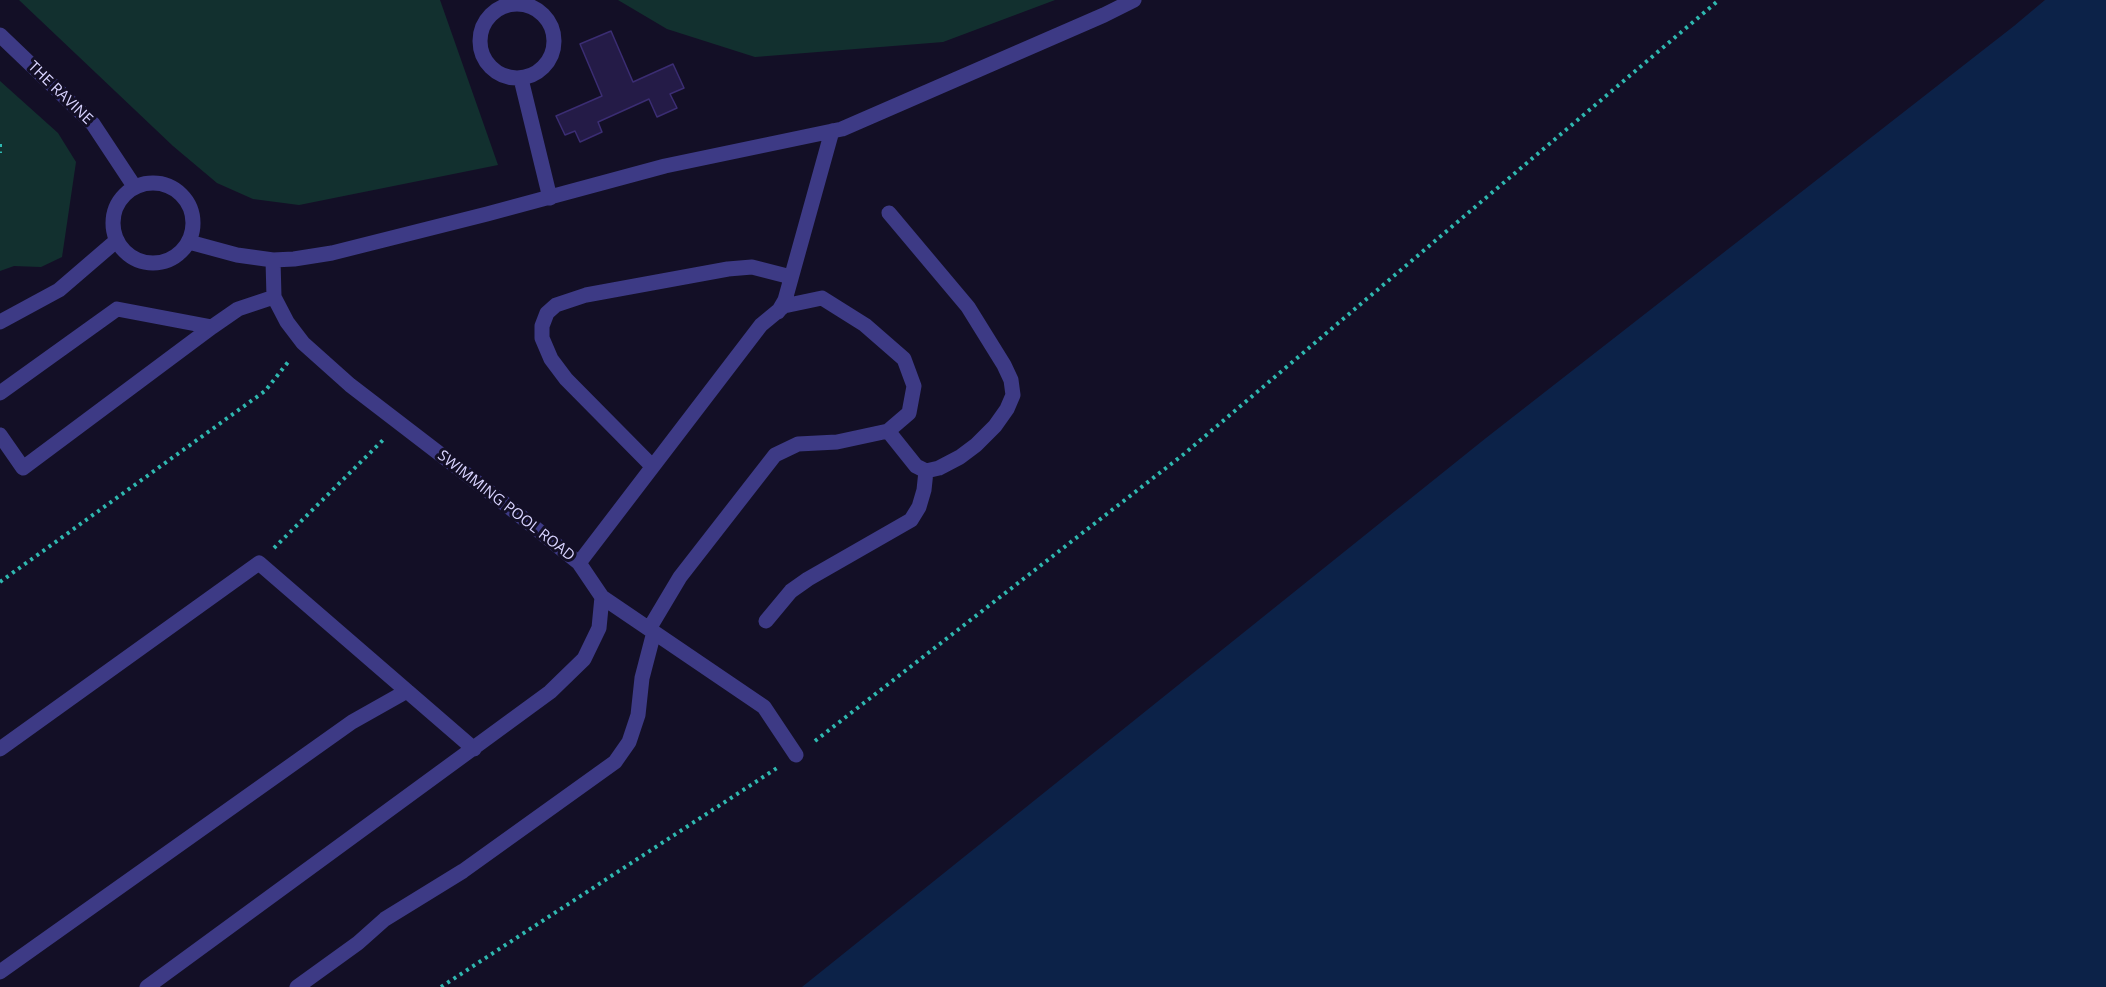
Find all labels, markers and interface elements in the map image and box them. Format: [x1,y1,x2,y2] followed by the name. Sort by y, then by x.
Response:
[24,58,96,128] street label: THE RAVINE
[434,447,578,565] street label: SWIMMING POOL ROAD

